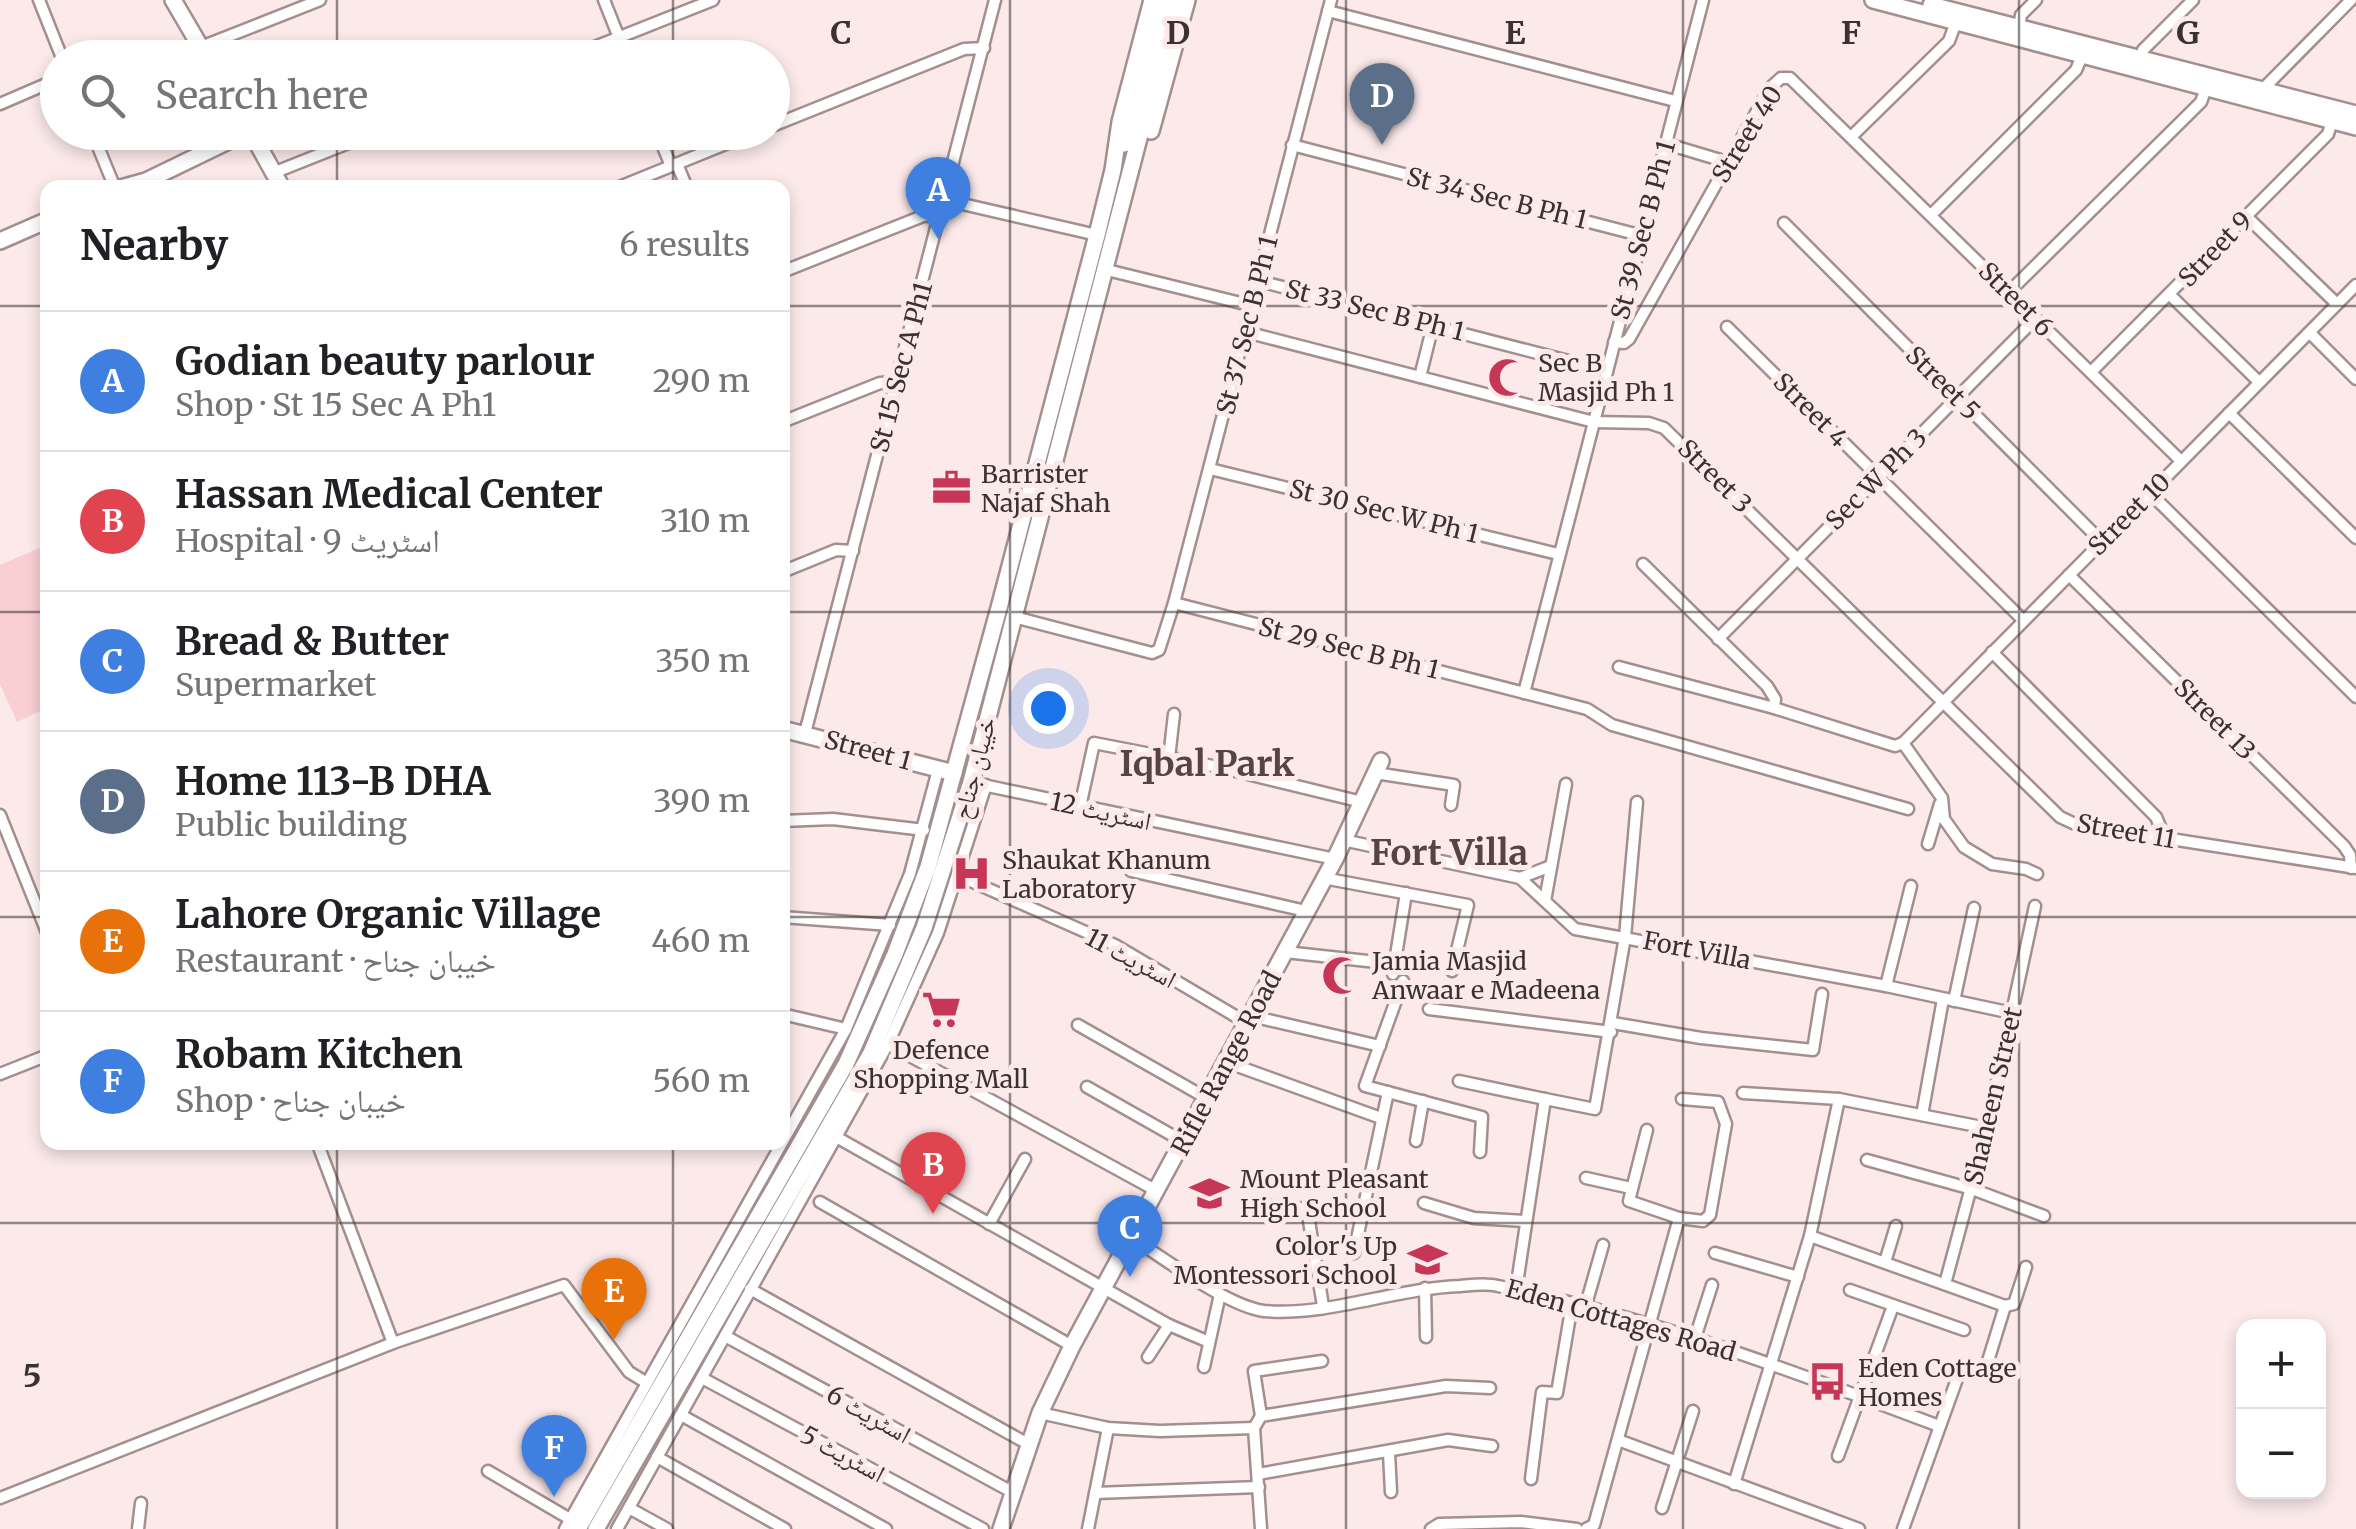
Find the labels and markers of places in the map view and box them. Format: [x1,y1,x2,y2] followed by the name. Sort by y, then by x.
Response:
[1350,62,1414,145] pin: D
[906,156,970,239] pin: A
[1538,347,1674,408] place label: Sec B Masjid Ph 1
[1487,356,1529,398] mosque icon: Sec B Masjid Ph 1
[981,458,1110,519] place label: Barrister Najaf Shah
[930,467,972,509] office icon: Barrister Najaf Shah
[1002,844,1211,905] place label: Shaukat Khanum Laboratory
[951,853,993,895] hospital icon: Shaukat Khanum Laboratory
[1371,945,1600,1006] place label: Jamia Masjid Anwaar e Madeena
[1321,954,1363,996] mosque icon: Jamia Masjid Anwaar e Madeena
[920,988,962,1030] supermarket icon: Defence Shopping Mall
[853,1034,1029,1095] place label: Defence Shopping Mall
[900,1132,966,1214] pin: B
[1240,1163,1429,1224] place label: Mount Pleasant High School
[1189,1172,1231,1214] school or university icon: Mount Pleasant High School
[1098,1194,1162,1277] pin: C
[1174,1230,1397,1291] place label: Color's Up Montessori School
[1406,1239,1448,1281] school or university icon: Color's Up Montessori School
[582,1258,646,1340] pin: E
[1858,1352,2017,1413] place label: Eden Cottage Homes
[1807,1361,1849,1403] bus stop icon: Eden Cottage Homes
[522,1414,586,1497] pin: F

